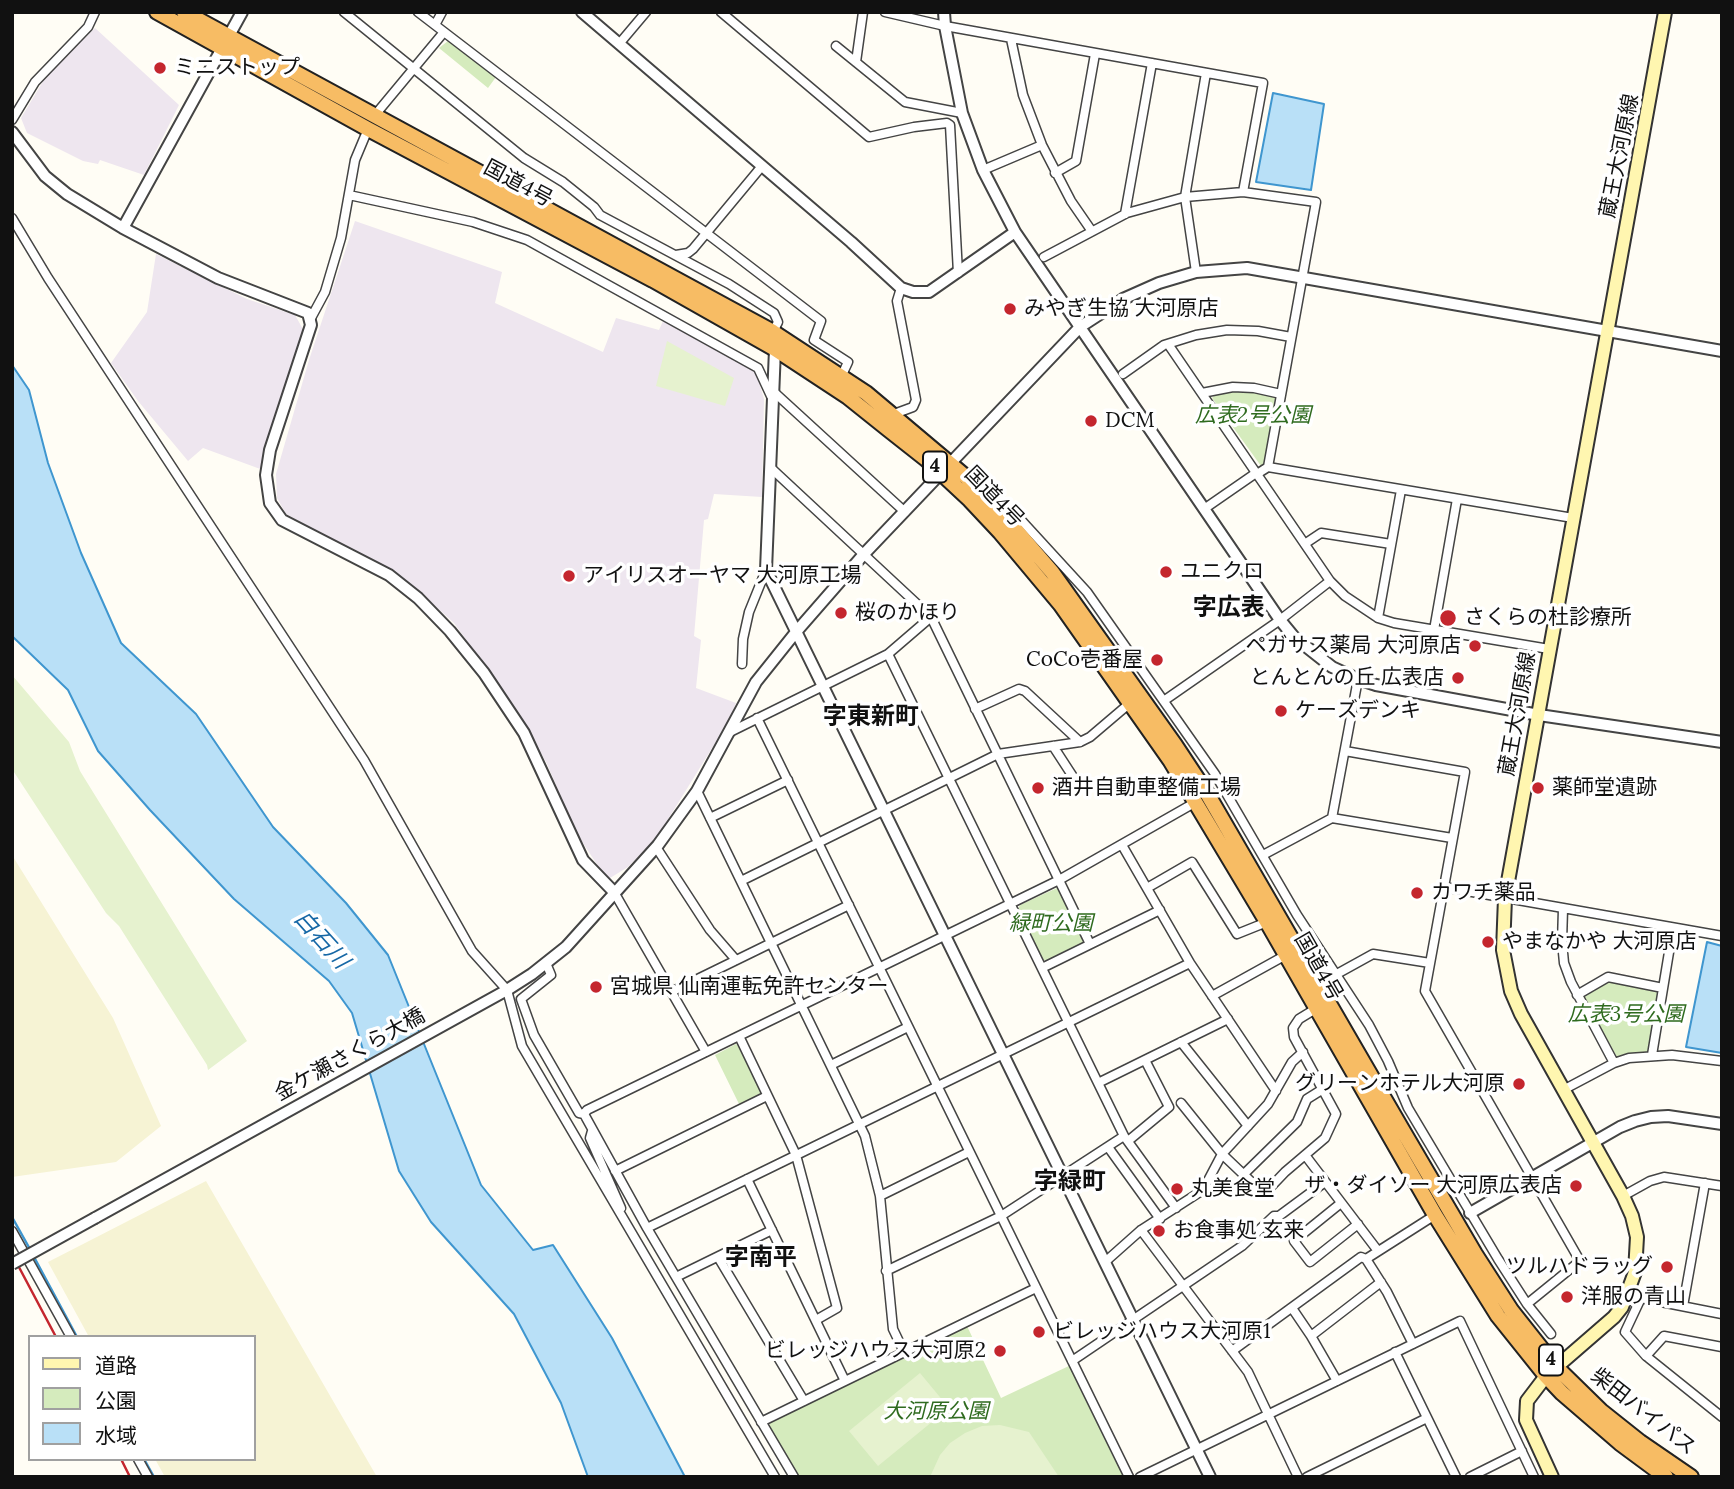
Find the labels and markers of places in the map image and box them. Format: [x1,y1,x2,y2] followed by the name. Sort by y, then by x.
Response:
[174,55,300,81] place label: ミニストップ
[152,60,168,76] marker: ミニストップ
[1024,296,1219,322] place label: みやぎ生協 大河原店
[1002,301,1018,317] marker: みやぎ生協 大河原店
[1105,408,1155,434] place label: DCM
[1083,413,1099,429] marker: DCM
[1180,559,1264,585] place label: ユニクロ
[583,563,862,589] place label: アイリスオーヤマ 大河原工場
[1158,564,1174,580] marker: ユニクロ
[561,568,577,584] marker: アイリスオーヤマ 大河原工場
[855,600,960,626] place label: 桜のかほり
[833,605,849,621] marker: 桜のかほり
[1464,605,1632,631] place label: さくらの杜診療所
[1438,608,1458,628] marker: さくらの杜診療所
[1245,633,1461,659] place label: ペガサス薬局 大河原店
[1467,638,1483,654] marker: ペガサス薬局 大河原店
[1026,647,1143,673] place label: CoCo壱番屋
[1149,652,1165,668] marker: CoCo壱番屋
[1249,665,1444,691] place label: とんとんの丘 広表店
[1450,670,1466,686] marker: とんとんの丘 広表店
[1295,698,1421,724] place label: ケーズデンキ
[1273,703,1289,719] marker: ケーズデンキ
[1052,775,1241,801] place label: 酒井自動車整備工場
[1552,775,1657,801] place label: 薬師堂遺跡
[1030,780,1046,796] marker: 酒井自動車整備工場
[1530,780,1546,796] marker: 薬師堂遺跡
[1431,880,1536,906] place label: カワチ薬品
[1409,885,1425,901] marker: カワチ薬品
[1502,929,1697,955] place label: やまなかや 大河原店
[1480,934,1496,950] marker: やまなかや 大河原店
[610,974,889,1000] place label: 宮城県 仙南運転免許センター
[588,979,604,995] marker: 宮城県 仙南運転免許センター
[1295,1071,1505,1097] place label: グリーンホテル大河原
[1511,1076,1527,1092] marker: グリーンホテル大河原
[1304,1173,1562,1199] place label: ザ・ダイソー 大河原広表店
[1191,1176,1275,1202] place label: 丸美食堂
[1568,1178,1584,1194] marker: ザ・ダイソー 大河原広表店
[1169,1181,1185,1197] marker: 丸美食堂
[1173,1218,1305,1244] place label: お食事処 玄来
[1151,1223,1167,1239] marker: お食事処 玄来
[1506,1254,1653,1280] place label: ツルハドラッグ
[1659,1259,1675,1275] marker: ツルハドラッグ
[1581,1284,1686,1310] place label: 洋服の青山
[1559,1289,1575,1305] marker: 洋服の青山
[1053,1319,1271,1345] place label: ビレッジハウス大河原1
[1031,1324,1047,1340] marker: ビレッジハウス大河原1
[765,1338,986,1364] place label: ビレッジハウス大河原2
[992,1343,1008,1359] marker: ビレッジハウス大河原2

